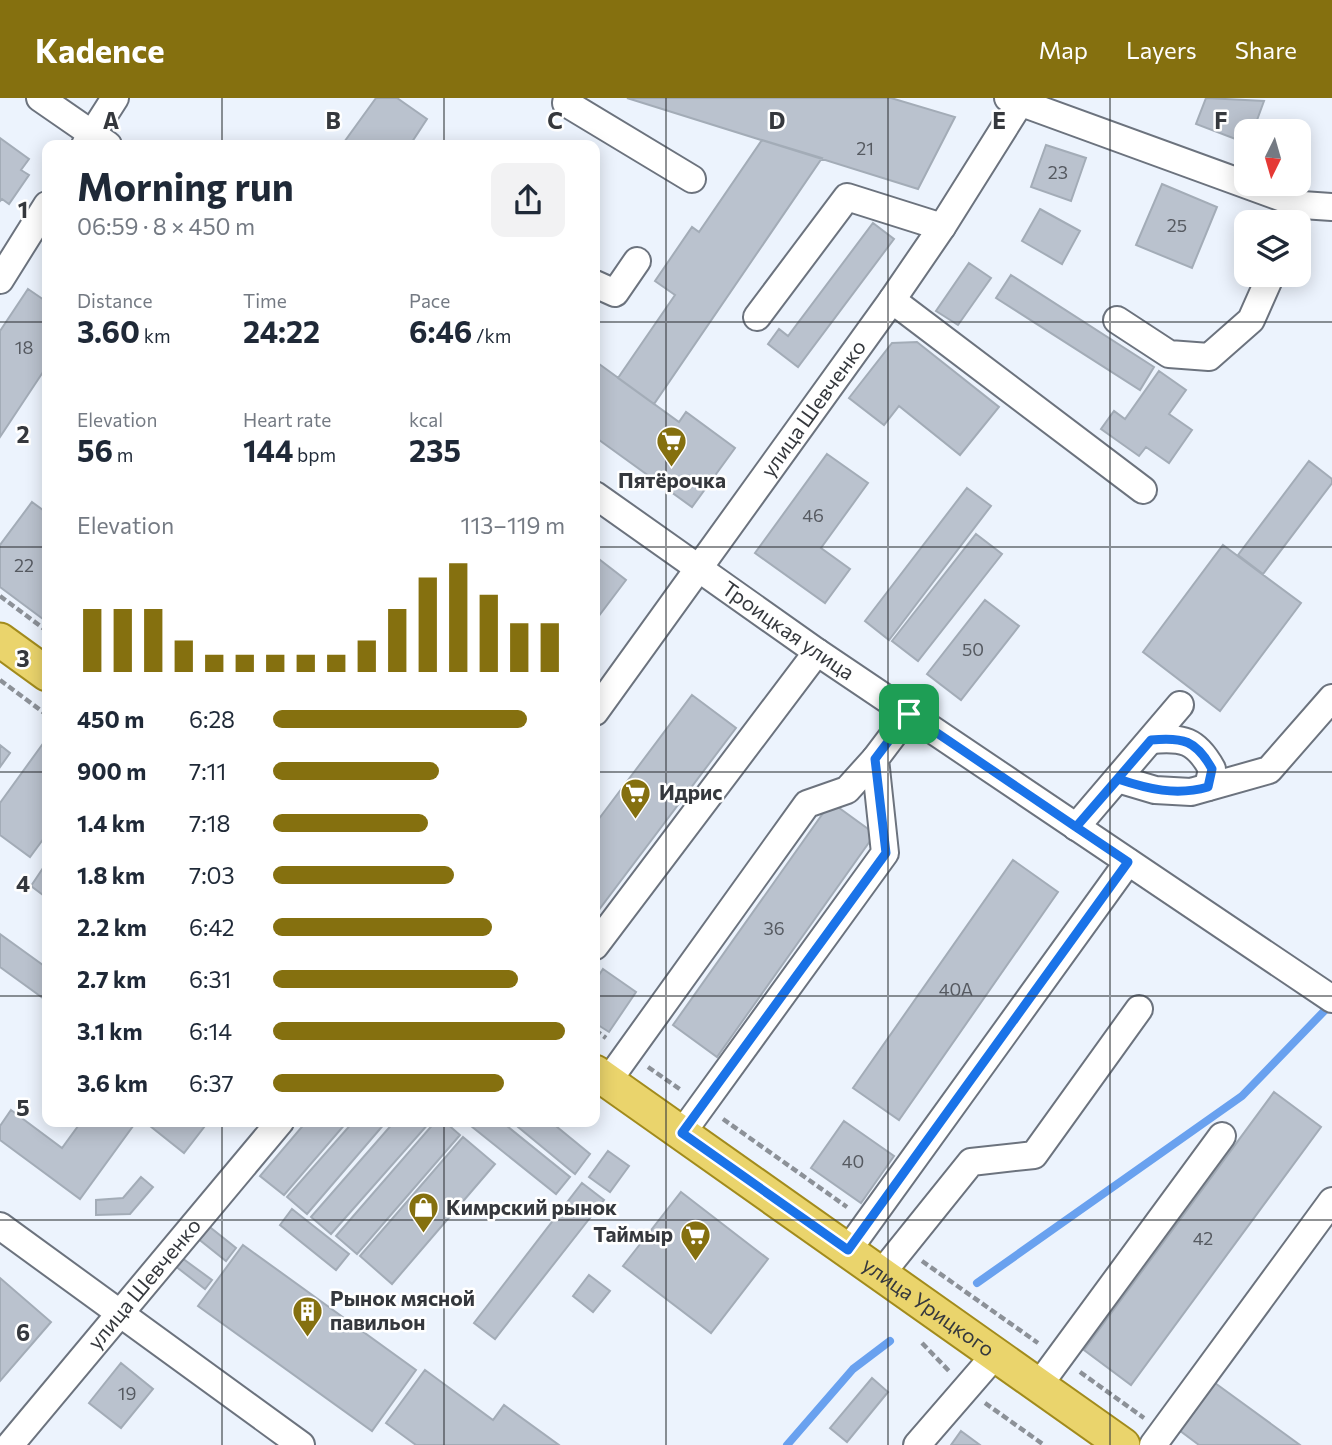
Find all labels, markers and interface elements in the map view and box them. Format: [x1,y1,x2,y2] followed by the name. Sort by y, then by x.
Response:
[35,29,165,70] text: Kadence
[1039,35,1088,64] text: Map
[1126,35,1197,64] text: Layers
[1235,35,1297,64] text: Share
[103,106,120,134] text: A
[325,106,341,134] text: B
[547,106,563,134] text: C
[769,106,786,134] text: D
[992,106,1006,134] text: E
[1214,106,1228,134] text: F
[1234,119,1311,196] north arrow
[1234,119,1311,287] map controls
[856,137,874,159] house number: 21
[1048,161,1068,183] house number: 23
[77,162,294,209] text: Morning run
[491,163,565,237] button: share
[18,195,28,223] text: 1
[1234,210,1311,287] button: layers
[77,212,255,240] text: 06:59 · 8 × 450 m
[1167,214,1187,236] house number: 25
[77,289,153,312] text: Distance
[243,289,287,312] text: Time
[409,289,450,312] text: Pace
[77,312,140,349] text: 3.60
[243,312,320,349] text: 24:22
[409,312,472,349] text: 6:46
[140,324,171,347] text: km
[472,324,511,347] text: /km
[755,334,870,481] street label: улица Шевченко
[15,336,33,358] house number: 18
[77,408,157,431] text: Elevation
[243,408,331,431] text: Heart rate
[409,408,443,431] text: kcal
[16,420,30,448] text: 2
[655,424,689,468] supermarket icon: Пятёрочка
[77,431,113,468] text: 56
[243,431,293,468] text: 144
[409,431,461,468] text: 235
[113,443,133,466] text: m
[293,443,336,466] text: bpm
[618,467,726,492] place label: Пятёрочка
[802,504,824,526] house number: 46
[77,511,174,539] text: Elevation
[461,511,565,539] text: 113–119 m
[14,554,34,576] house number: 22
[718,575,860,685] street label: Троицкая улица
[962,638,984,660] house number: 50
[16,644,30,672] text: 3
[879,684,939,744] pin
[890,695,928,733] icon: arrive
[77,705,144,733] text: 450 m
[189,705,235,733] text: 6:28
[77,757,146,785] text: 900 m
[189,757,226,785] text: 7:11
[619,776,653,820] supermarket icon: Идрис
[659,779,722,804] place label: Идрис
[77,809,145,837] text: 1.4 km
[189,809,230,837] text: 7:18
[77,861,145,889] text: 1.8 km
[189,861,235,889] text: 7:03
[16,869,30,897] text: 4
[77,913,147,941] text: 2.2 km
[189,913,235,941] text: 6:42
[763,917,785,939] house number: 36
[77,965,146,993] text: 2.7 km
[189,965,231,993] text: 6:31
[939,978,973,1000] house number: 40А
[77,1017,143,1045] text: 3.1 km
[189,1017,232,1045] text: 6:14
[77,1069,148,1097] text: 3.6 km
[189,1069,234,1097] text: 6:37
[16,1093,30,1121] text: 5
[842,1150,864,1172] house number: 40
[406,1191,440,1235] shop icon: Кимрский рынок
[446,1194,617,1219] place label: Кимрский рынок
[82,1212,205,1354] street label: улица Шевченко
[679,1218,713,1262] supermarket icon: Таймыр
[593,1221,673,1246] place label: Таймыр
[1193,1227,1213,1249] house number: 42
[858,1251,1000,1361] street label: улица Урицкого
[330,1285,475,1334] place label: Рынок мясной павильон
[290,1294,324,1338] building icon: Рынок мясной павильон
[16,1318,30,1346] text: 6
[118,1382,136,1404] house number: 19

